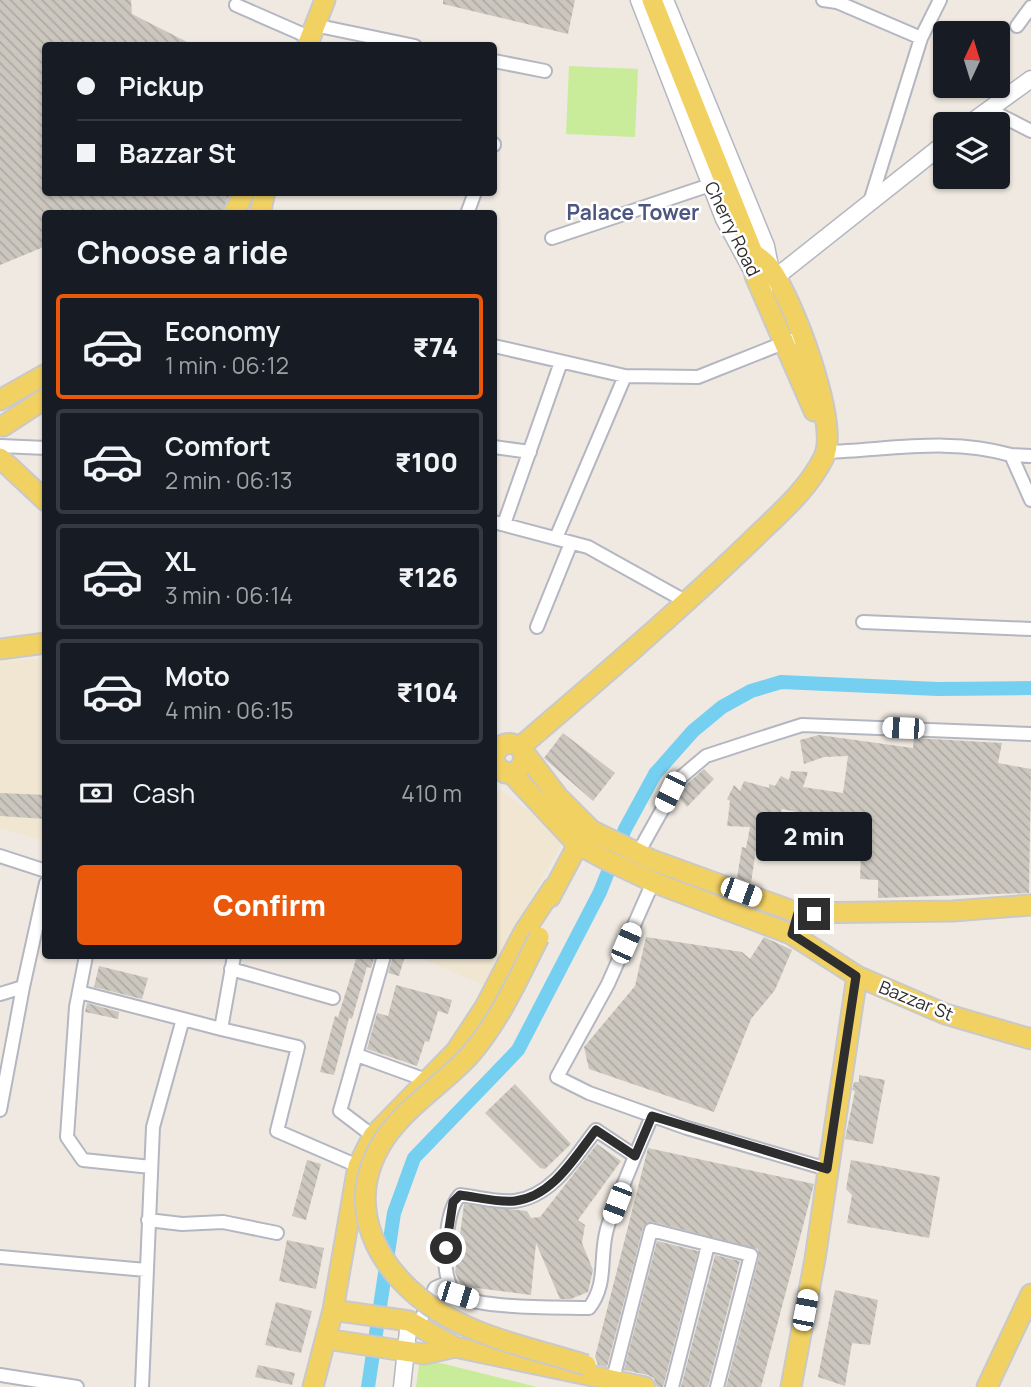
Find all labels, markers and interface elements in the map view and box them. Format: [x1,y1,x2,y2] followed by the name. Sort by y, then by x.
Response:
[933,21,1010,98] north arrow
[933,21,1010,189] map controls
[119,68,204,104] text: Pickup
[933,112,1010,189] button: layers
[119,135,236,171] text: Bazzar St
[700,177,766,280] street label: Cherry Road
[567,198,699,226] district label: Palace Tower
[77,230,288,274] text: Choose a ride
[165,313,280,349] text: Economy
[81,315,144,378] icon: car
[413,329,458,365] text: ₹74
[165,349,289,381] text: 1 min · 06:12
[165,428,271,464] text: Comfort
[81,430,144,493] icon: car
[395,444,458,480] text: ₹100
[165,464,293,496] text: 2 min · 06:13
[165,543,196,579] text: XL
[81,545,144,608] icon: car
[398,559,458,595] text: ₹126
[165,579,293,611] text: 3 min · 06:14
[165,658,230,694] text: Moto
[81,660,144,723] icon: car
[396,674,458,710] text: ₹104
[165,694,294,726] text: 4 min · 06:15
[882,717,925,739] car
[652,769,689,815] car
[77,774,115,812] icon: cash
[133,775,195,811] text: Cash
[401,777,462,809] text: 410 m
[756,813,872,862] callout: 2 min
[784,820,845,852] text: 2 min
[77,865,462,945] button: Confirm
[718,875,765,909] car
[798,898,830,930] route end
[608,920,645,966] car
[876,974,957,1026] street label: Bazzar St
[600,1180,635,1226] car
[430,1232,462,1264] route start
[435,1279,482,1311] car
[791,1287,820,1333] car

